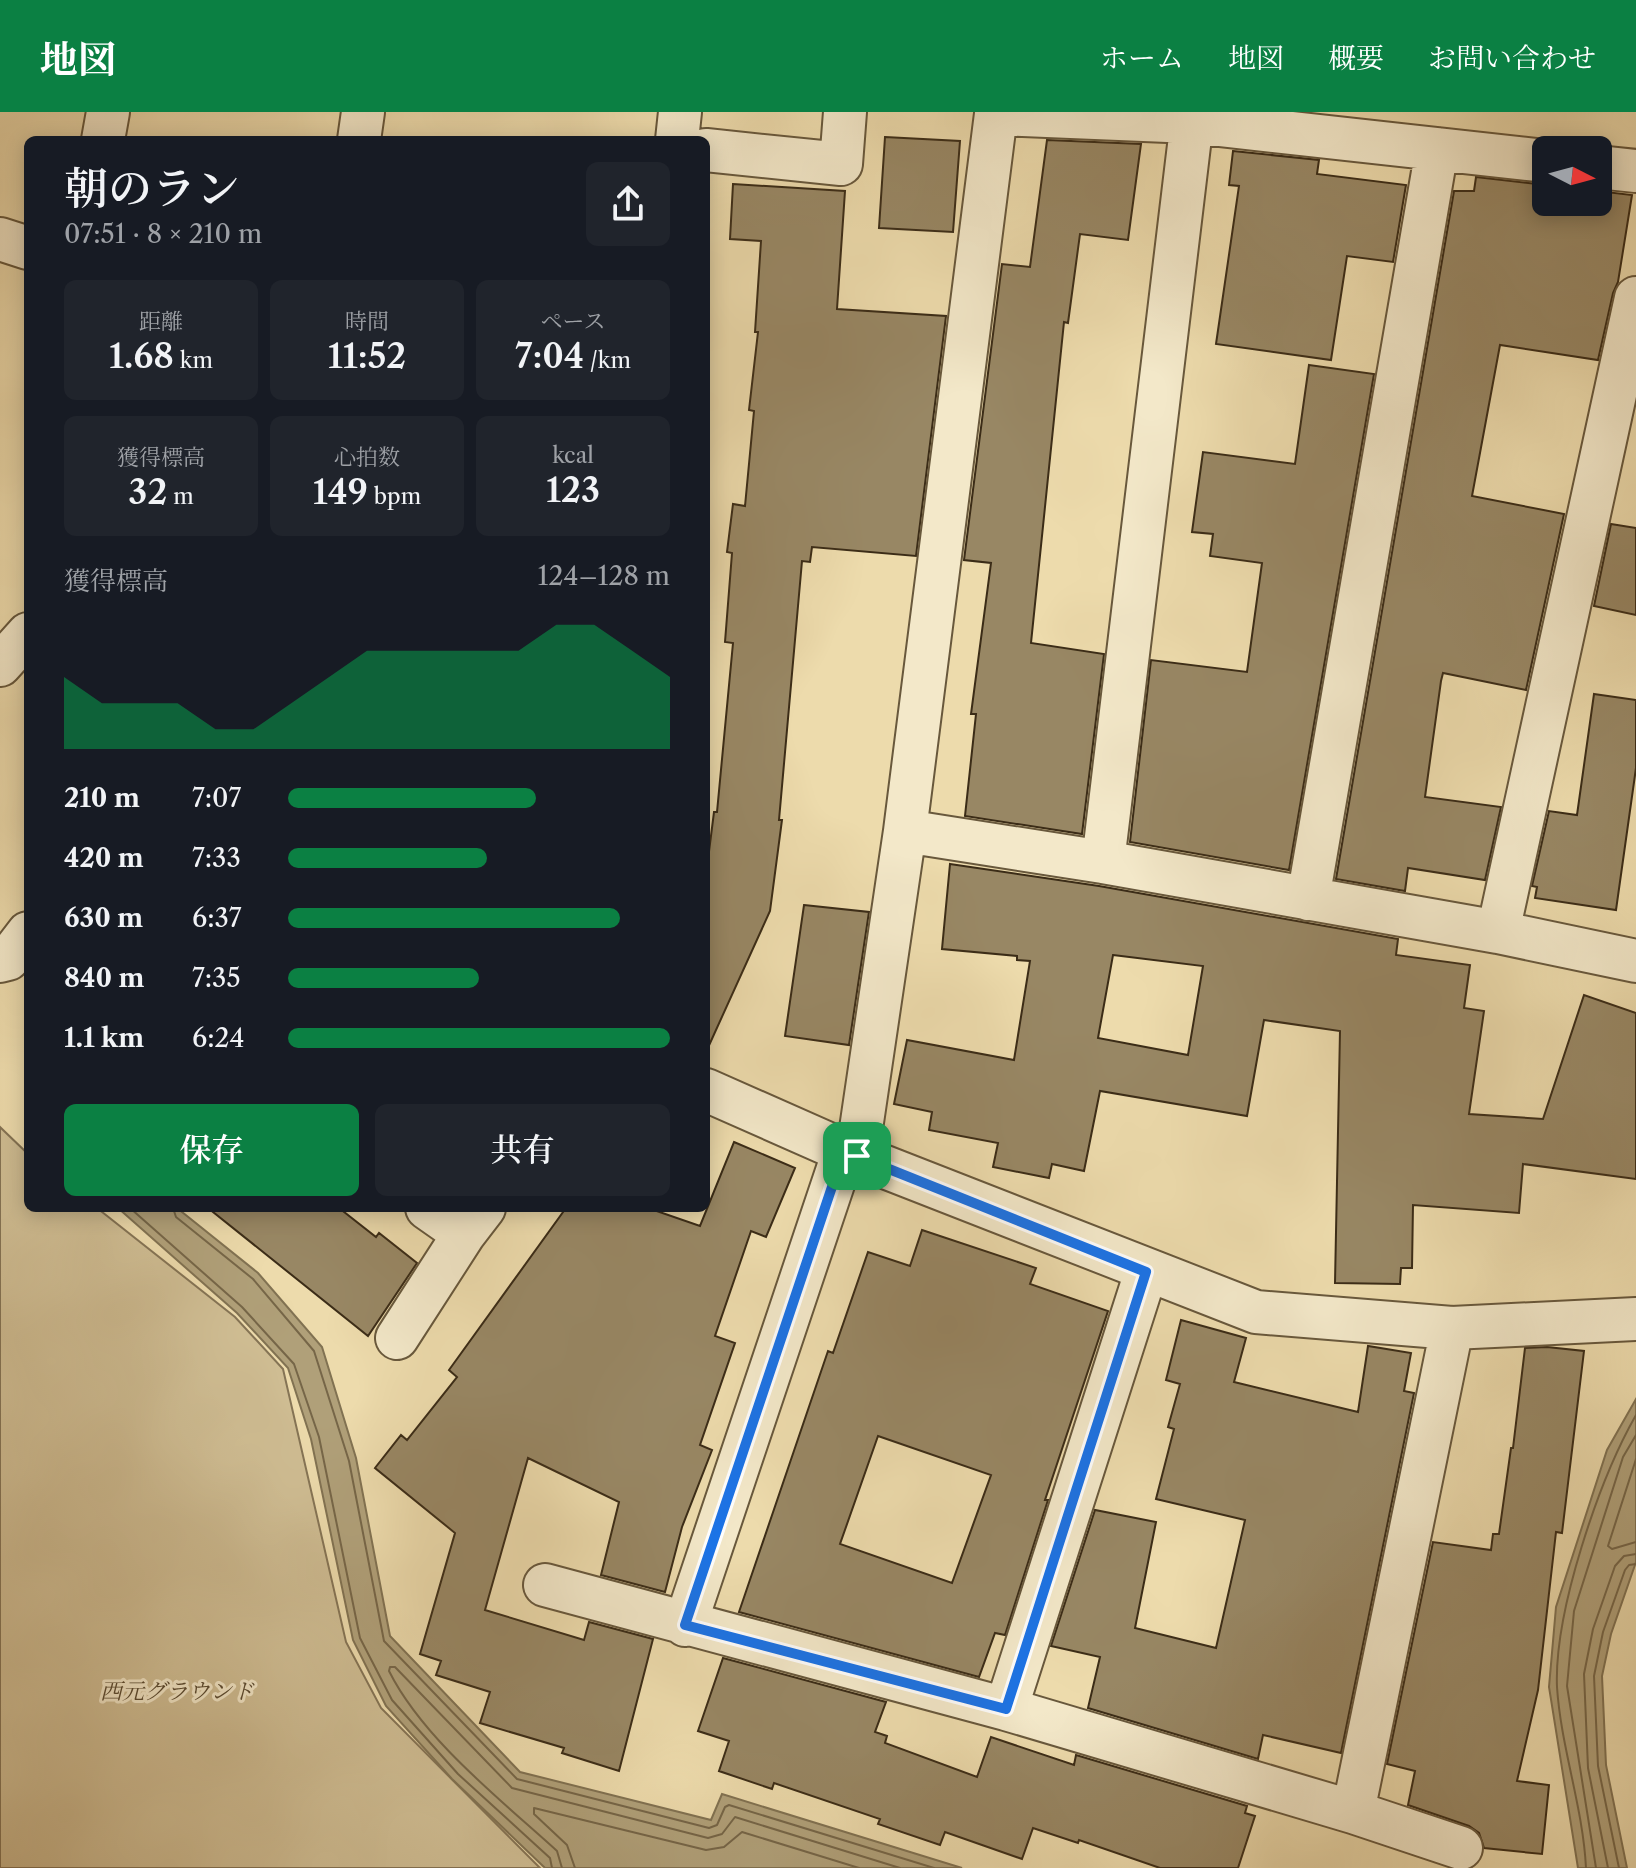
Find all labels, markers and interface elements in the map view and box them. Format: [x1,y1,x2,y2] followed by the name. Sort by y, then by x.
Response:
[40,36,116,83] text: 地図
[1100,41,1184,75] text: ホーム
[1228,41,1284,75] text: 地図
[1328,41,1384,75] text: 概要
[1428,41,1596,75] text: お問い合わせ
[1532,136,1612,216] north arrow
[1532,136,1612,216] map controls
[64,161,240,215] text: 朝のラン
[586,162,670,246] button: share
[64,218,262,250] text: 07:51 · 8 × 210 m
[139,308,183,335] text: 距離
[345,308,389,335] text: 時間
[541,308,605,335] text: ペース
[109,335,174,377] text: 1.68
[328,335,406,377] text: 11:52
[515,335,584,377] text: 7:04
[174,347,213,374] text: km
[584,347,631,374] text: /km
[552,442,594,469] text: kcal
[117,444,205,471] text: 獲得標高
[334,444,400,471] text: 心拍数
[546,469,600,511] text: 123
[128,471,167,513] text: 32
[313,471,368,513] text: 149
[167,483,194,510] text: m
[368,483,421,510] text: bpm
[538,560,670,592] text: 124–128 m
[64,565,168,597] text: 獲得標高
[64,782,140,814] text: 210 m
[192,782,241,814] text: 7:07
[64,842,144,874] text: 420 m
[192,842,241,874] text: 7:33
[64,902,143,934] text: 630 m
[192,902,242,934] text: 6:37
[64,962,144,994] text: 840 m
[192,962,241,994] text: 7:35
[64,1022,144,1054] text: 1.1 km
[192,1022,245,1054] text: 6:24
[64,1104,359,1196] button: 保存
[375,1104,670,1196] button: 共有
[823,1122,891,1190] pin
[835,1134,879,1178] icon: arrive
[100,1678,255,1705] park label: 西元グラウンド

